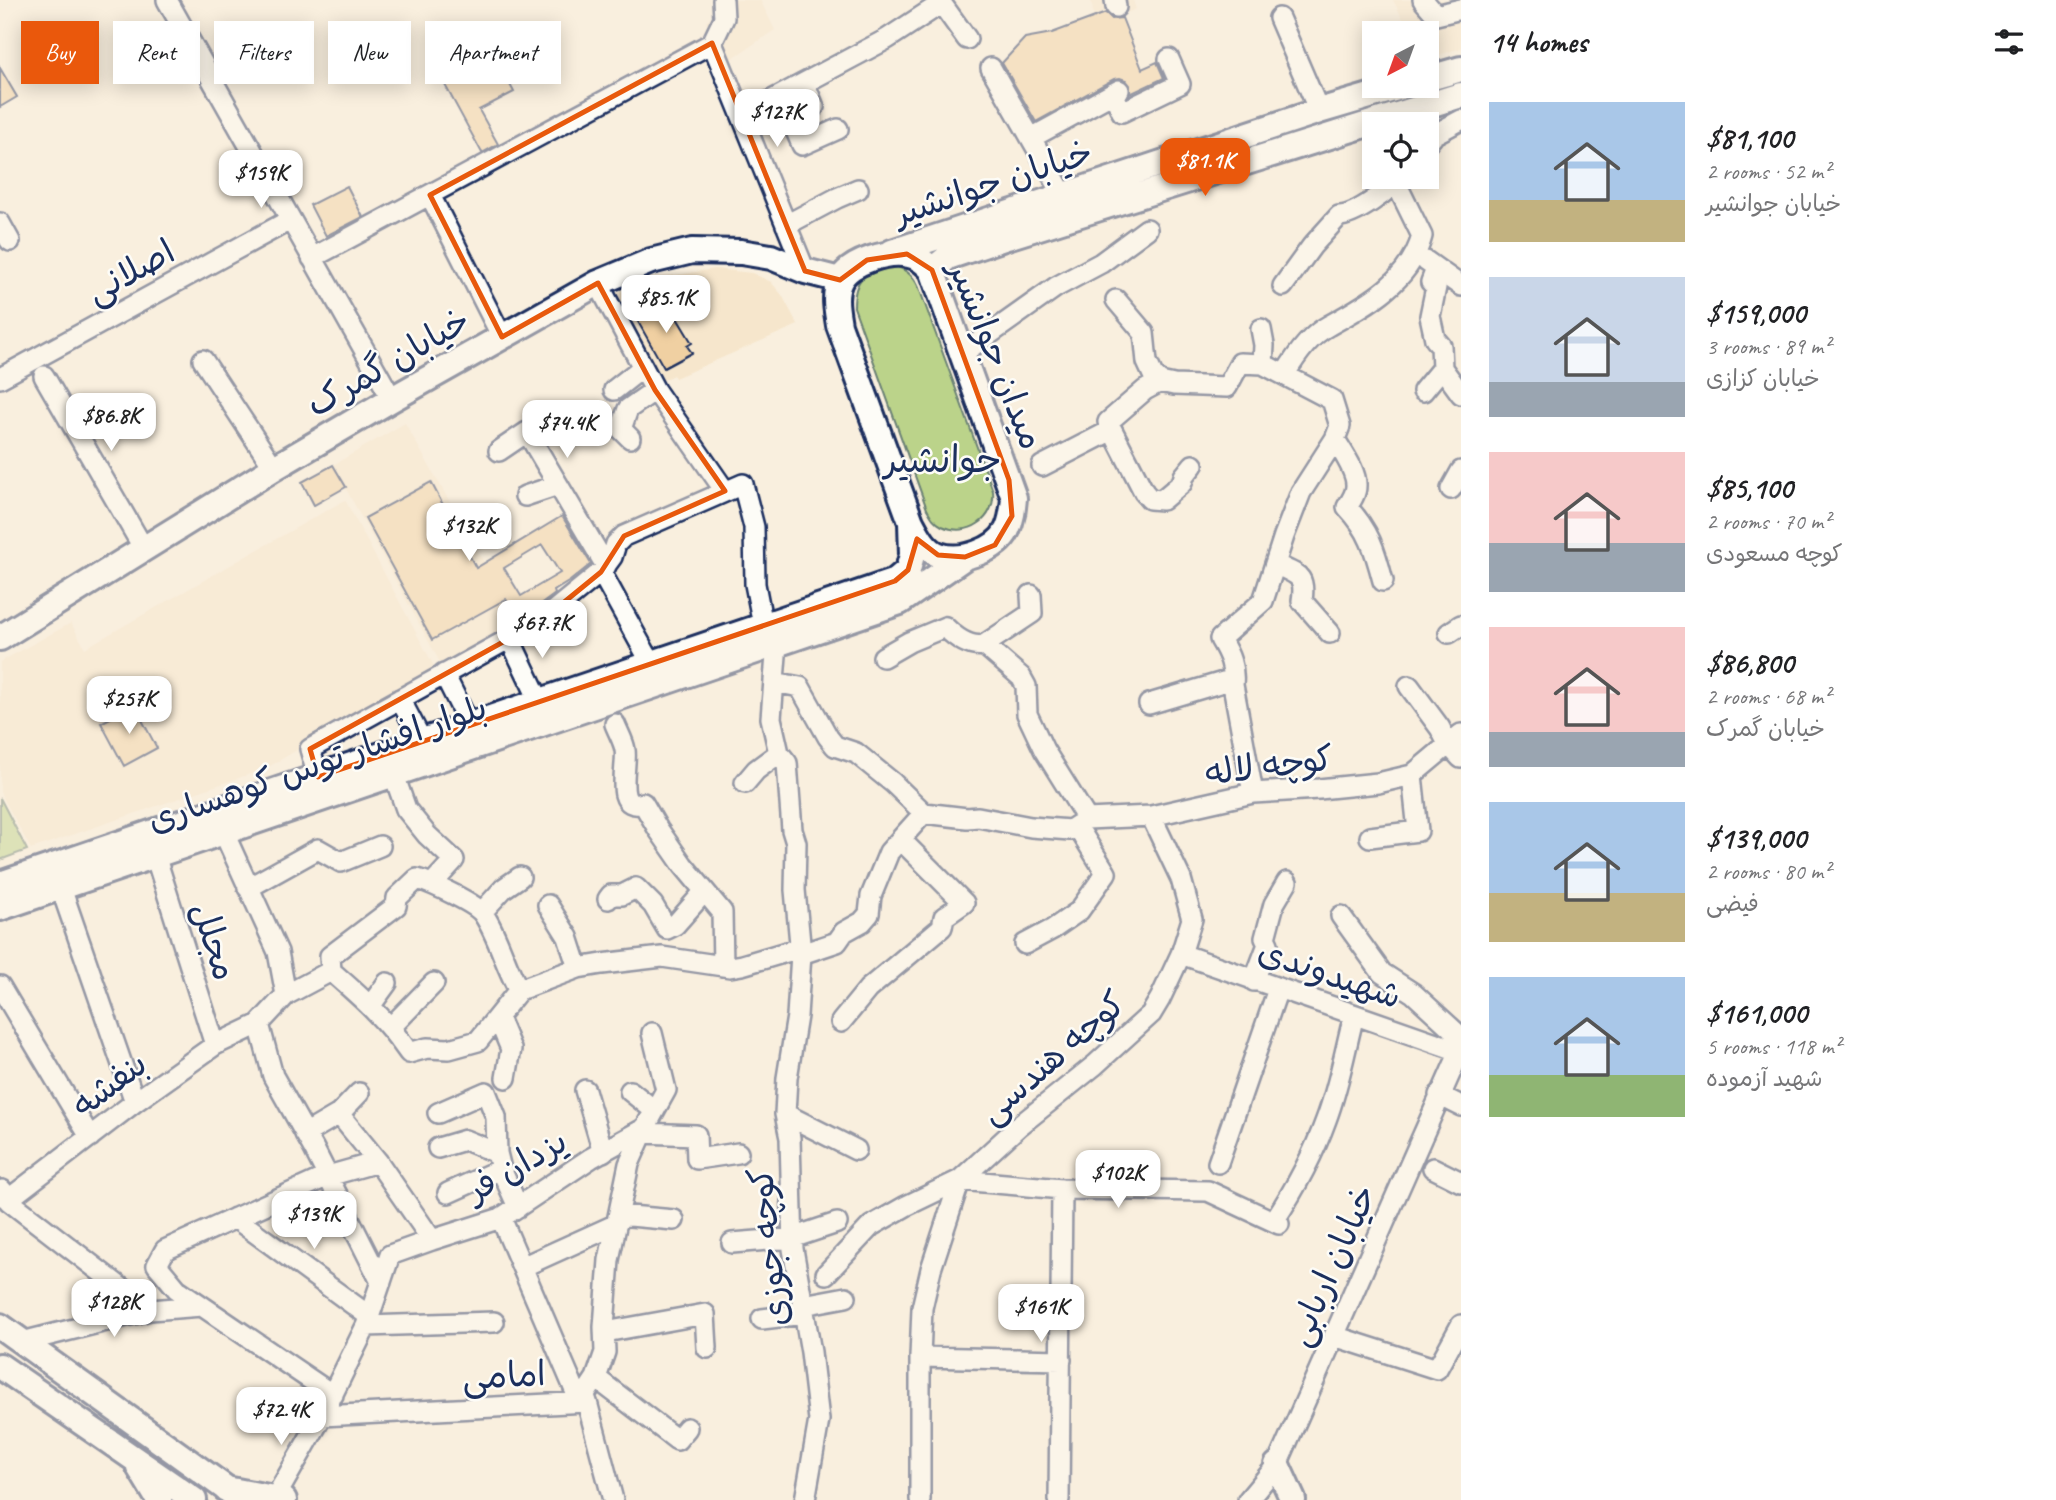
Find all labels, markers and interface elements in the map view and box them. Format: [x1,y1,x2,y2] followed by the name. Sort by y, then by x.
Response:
[21,21,99,84] chip: Buy
[113,21,200,84] chip: Rent
[214,21,314,84] chip: Filters
[328,21,411,84] chip: New
[425,21,561,84] chip: Apartment
[1362,21,1438,98] north arrow
[1362,21,1439,189] map controls
[1489,23,1587,61] text: 14 homes
[1990,23,2028,61] icon: filters
[728,90,826,149] pin: $127K
[751,97,804,126] text: $127K
[1362,112,1439,189] button: locate
[1706,119,1793,157] text: $81,100
[885,129,1098,237] street label: خیابان جوانشیر
[1545,130,1629,214] icon: home
[1148,138,1262,198] pin: $81.1K
[1176,146,1234,175] text: $81.1K
[212,150,310,210] pin: $159K
[1706,157,1830,186] text: 2 rooms · 52 m²
[235,158,287,187] text: $159K
[1706,189,1841,218] text: خیابان جوانشیر
[78,229,183,314] street label: اصلانی
[937,252,1055,456] street label: میدان جوانشیر
[609,276,723,335] pin: $85.1K
[637,283,695,312] text: $85.1K
[1706,294,1806,332] text: $159,000
[299,298,478,427] street label: خیابان گمرک
[1545,305,1629,389] icon: home
[1706,332,1830,361] text: 3 rooms · 89 m²
[1706,364,1820,393] text: خیابان کزازی
[54,393,168,453] pin: $86.8K
[510,400,624,460] pin: $74.4K
[82,401,140,430] text: $86.8K
[538,408,596,437] text: $74.4K
[881,436,1002,483] district label: جوانشیر
[1706,469,1792,507] text: $85,100
[1545,480,1629,564] icon: home
[420,504,518,563] pin: $132K
[1706,507,1830,536] text: 2 rooms · 70 m²
[442,511,496,540] text: $132K
[1706,539,1843,568] text: کوچه مسعودی
[485,600,599,660] pin: $67.7K
[513,608,571,637] text: $67.7K
[1706,644,1794,682] text: $86,800
[1545,655,1629,739] icon: home
[80,676,178,736] pin: $257K
[1706,682,1830,711] text: 2 rooms · 68 m²
[103,684,155,713] text: $257K
[141,684,493,843] street label: بلوار افشار توس کوهساری
[1706,714,1825,743] text: خیابان گمرک
[1202,735,1336,796] street label: کوچه لاله
[1706,819,1806,857] text: $139,000
[1545,830,1629,914] icon: home
[1706,857,1830,886] text: 2 rooms · 80 m²
[1706,889,1759,918] text: فیضی
[181,896,248,986] street label: مجلل
[1252,928,1407,1019] street label: شهیدوندی
[969,981,1135,1134] street label: کوچه هندسی
[1706,994,1807,1032] text: $161,000
[1545,1005,1629,1089] icon: home
[1706,1032,1841,1061] text: 5 rooms · 118 m²
[62,1041,156,1127] street label: بنفشه
[1706,1064,1822,1093] text: شهید آزموده
[455,1118,575,1214] street label: یزدان فر
[1069,1150,1167,1210] pin: $102K
[1091,1158,1145,1187] text: $102K
[738,1165,799,1329] street label: کوچه جوزی
[1276,1177,1387,1353] street label: خیابان اربابی
[265,1192,363,1251] pin: $139K
[288,1199,340,1228] text: $139K
[65,1280,163,1339] pin: $128K
[992,1284,1090,1344] pin: $161K
[87,1287,141,1316] text: $128K
[1014,1292,1068,1321] text: $161K
[461,1351,547,1400] street label: امامی
[224,1388,338,1447] pin: $72.4K
[252,1395,310,1424] text: $72.4K

